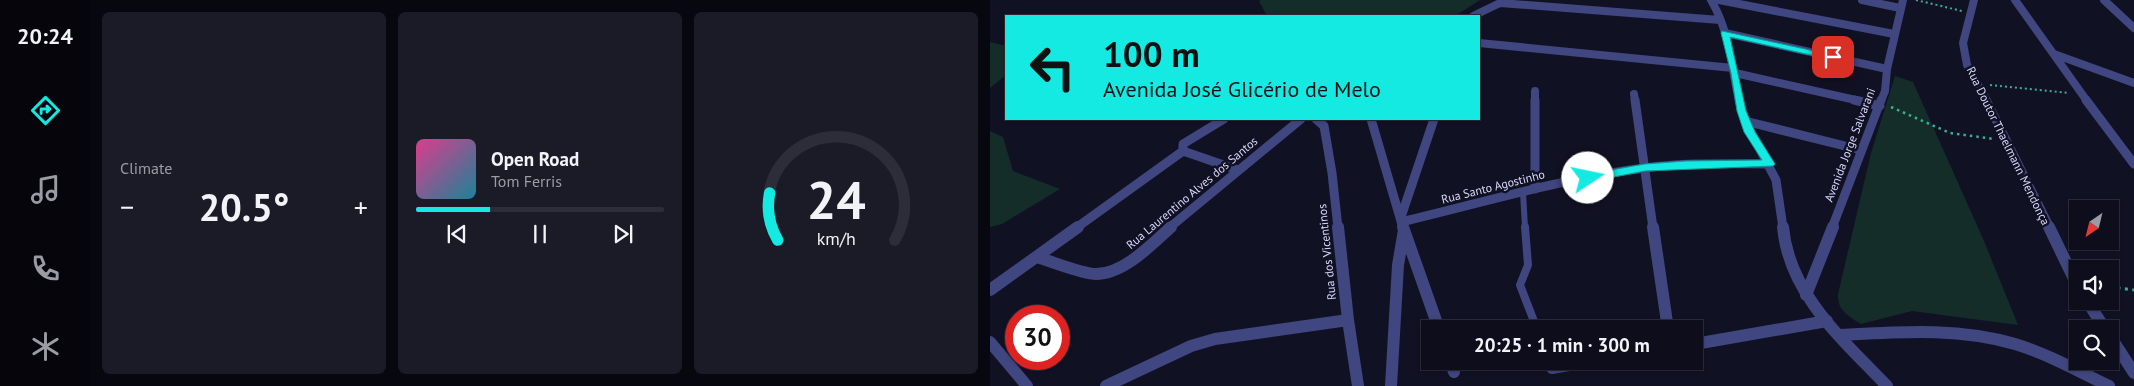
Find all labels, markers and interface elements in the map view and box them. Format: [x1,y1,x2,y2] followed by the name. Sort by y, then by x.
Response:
[17,22,73,50] text: 20:24
[1103,31,1200,77] text: 100 m
[1020,35,1085,100] icon: left
[1812,36,1854,78] pin
[1819,43,1847,71] icon: arrive
[1963,64,2053,228] street label: Rua Doutor Thaelmann Mendonça
[1103,75,1381,103] text: Avenida José Glicério de Melo
[1821,86,1878,204] street label: Avenida Jorge Salvarani
[28,93,63,128] icon: directions
[1123,133,1260,252] street label: Rua Laurentino Alves dos Santos
[491,147,579,171] text: Open Road
[1561,151,1613,203] position arrow
[120,158,172,178] text: Climate
[807,166,865,233] text: 24
[1439,166,1546,207] street label: Rua Santo Agostinho
[491,171,562,191] text: Tom Ferris
[28,172,63,207] icon: music
[199,182,289,231] text: 20.5°
[120,188,134,225] text: −
[354,188,368,225] text: +
[2069,200,2119,250] north arrow
[2069,200,2119,370] map controls
[1314,203,1339,301] street label: Rua dos Vicentinos
[443,220,471,248] icon: previous
[526,220,554,248] icon: pause
[609,220,637,248] icon: next
[816,227,856,250] text: km/h
[28,251,63,286] icon: phone
[2069,260,2119,310] button: sound
[1005,305,1070,370] speed limit sign: 30
[2069,320,2119,370] button: search
[28,329,63,364] icon: climate
[1474,333,1650,357] text: 20:25 · 1 min · 300 m

